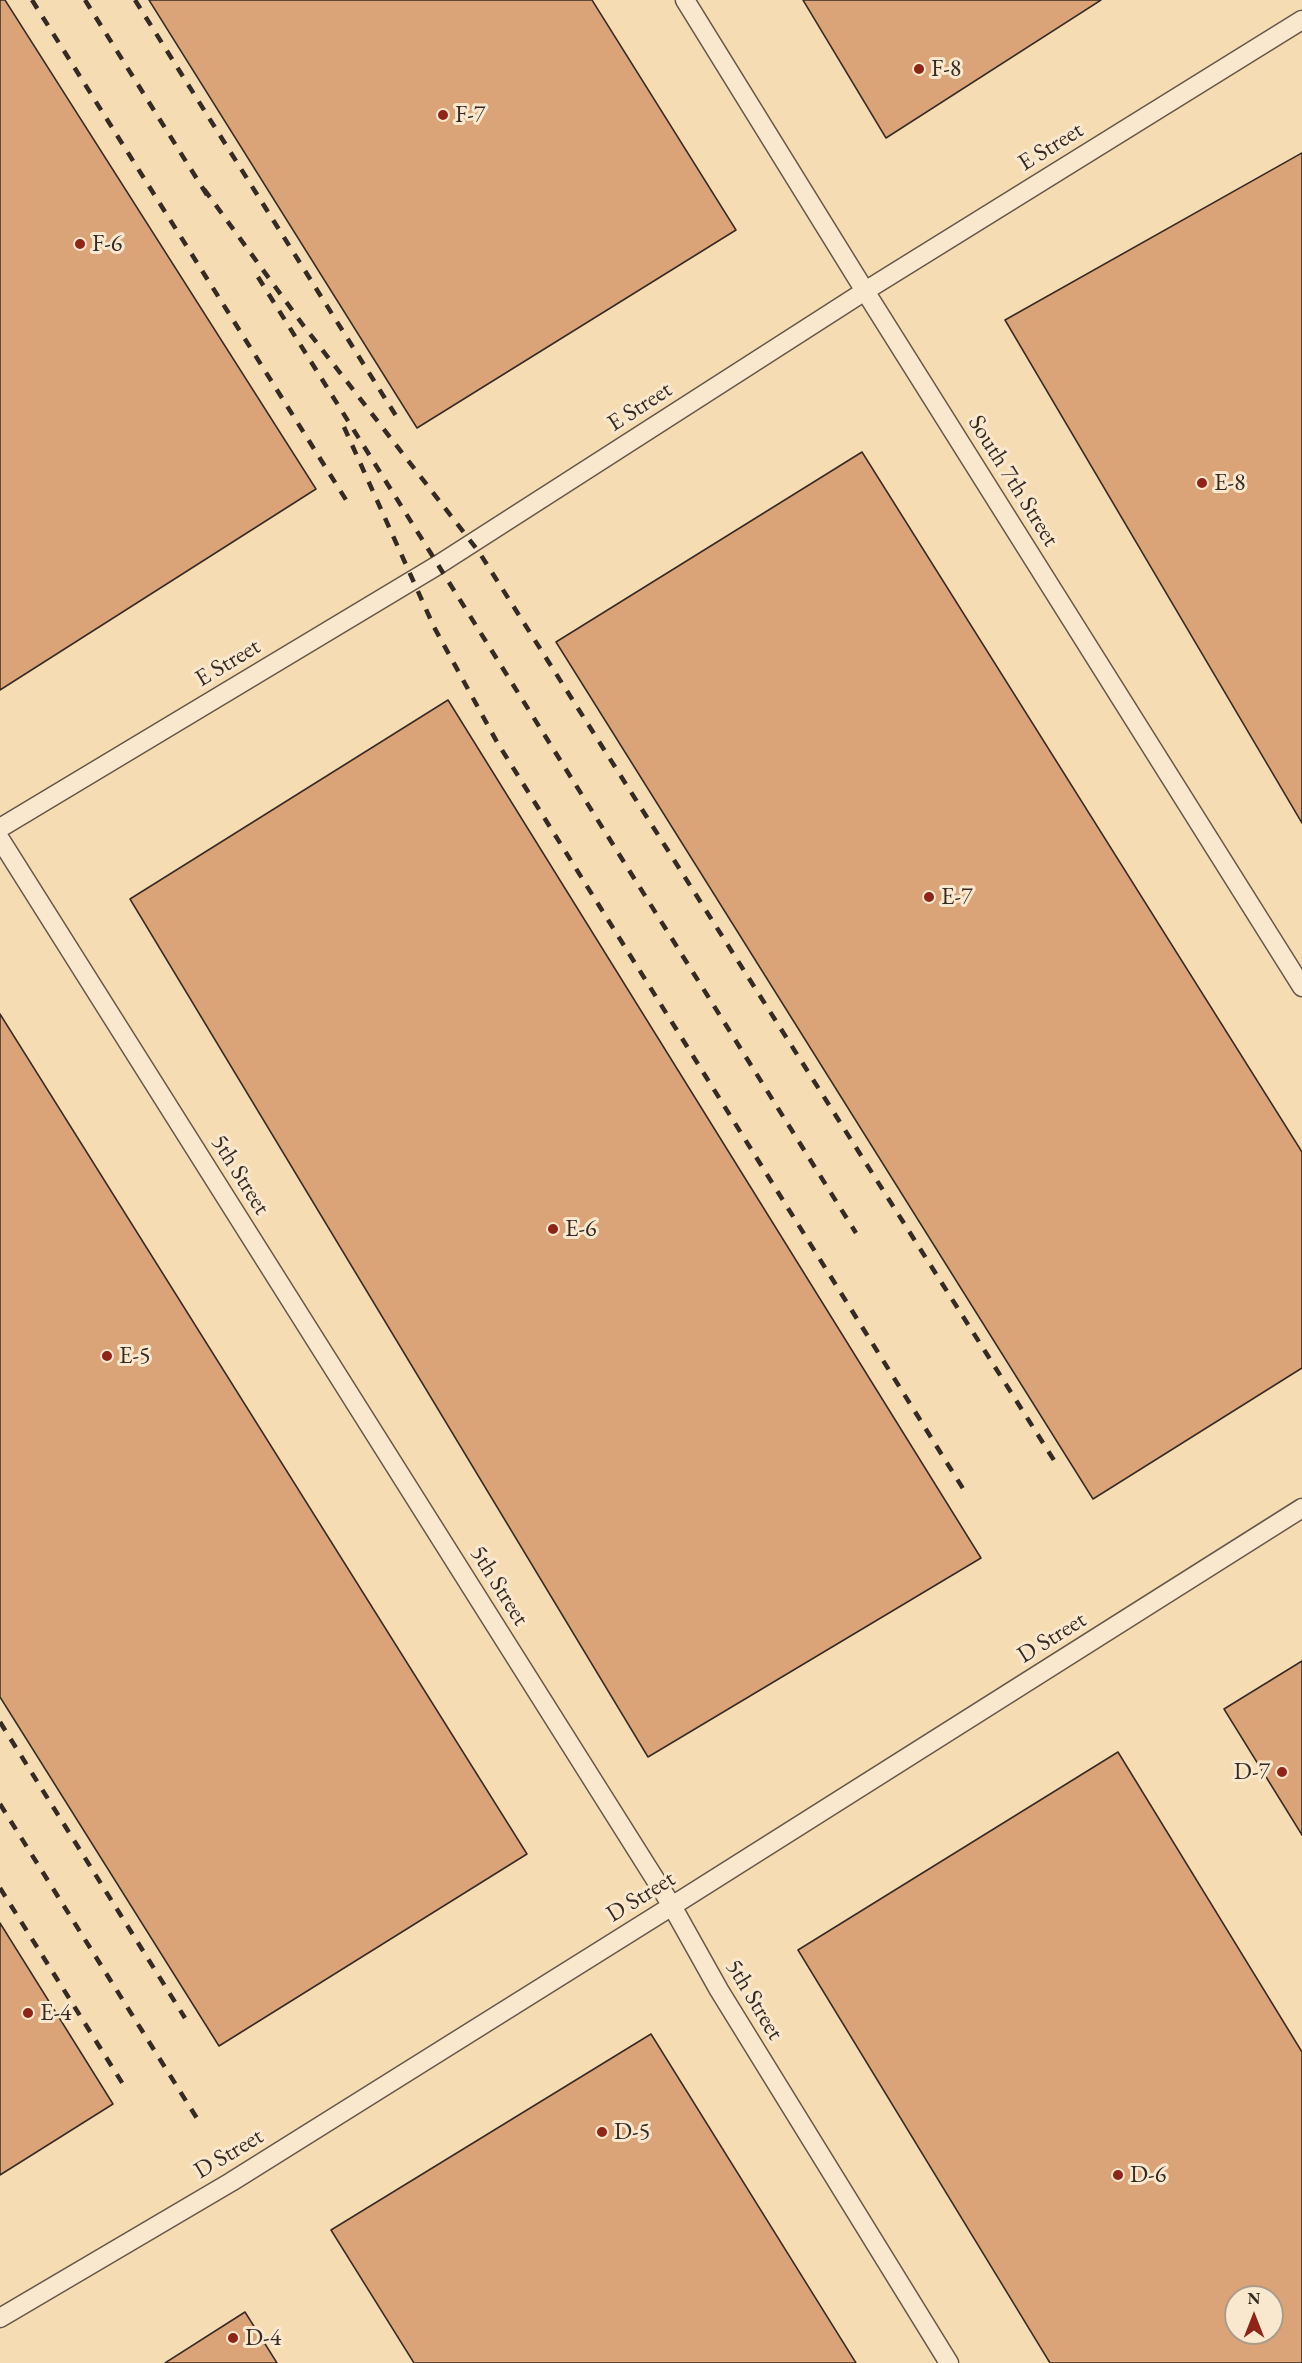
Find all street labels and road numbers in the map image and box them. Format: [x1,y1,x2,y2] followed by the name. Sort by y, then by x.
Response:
[1013,116,1089,178] street label: E Street
[602,376,678,438] street label: E Street
[961,410,1065,552] street label: South 7th Street
[190,632,266,694] street label: E Street
[204,1130,276,1220] street label: 5th Street
[463,1541,535,1631] street label: 5th Street
[1012,1606,1092,1670] street label: D Street
[601,1865,681,1929] street label: D Street
[719,1954,789,2046] street label: 5th Street
[189,2122,269,2186] street label: D Street

